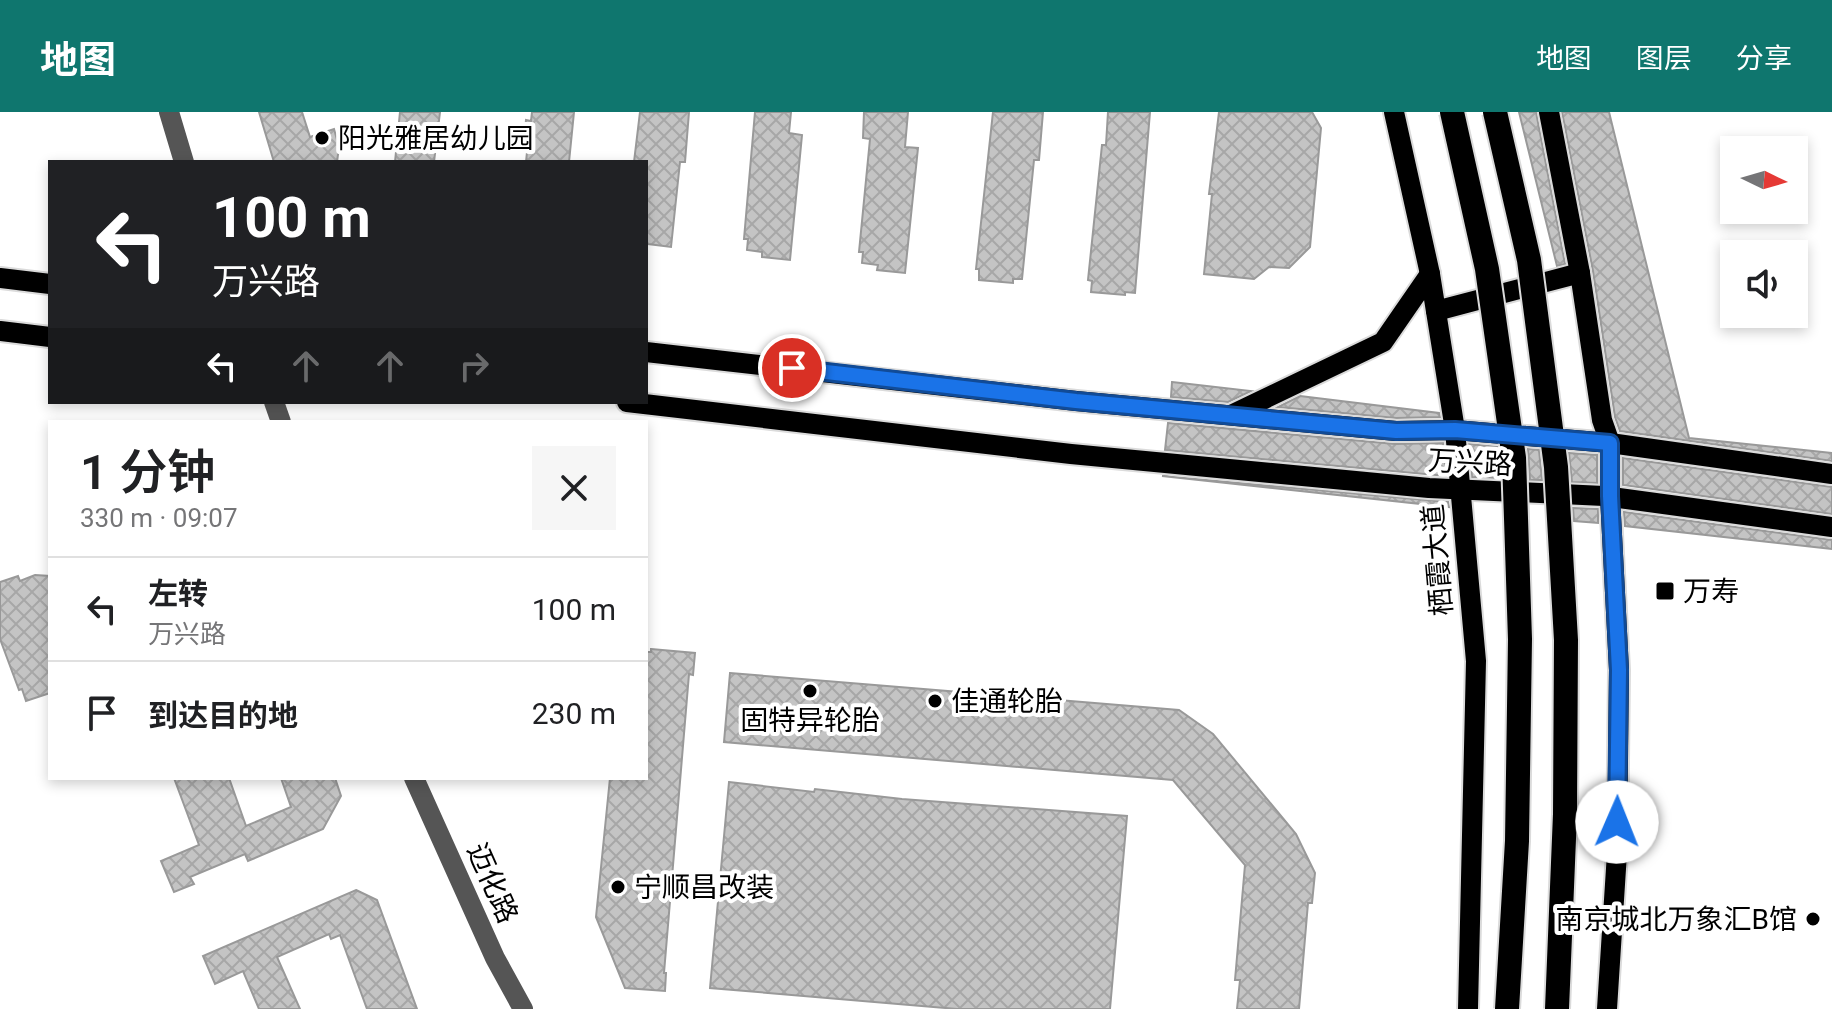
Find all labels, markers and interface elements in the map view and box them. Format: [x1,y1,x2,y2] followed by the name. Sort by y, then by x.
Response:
[40,38,116,82] text: 地图
[1536,42,1592,75] text: 地图
[1636,42,1692,75] text: 图层
[1736,42,1792,75] text: 分享
[338,122,534,155] place label: 阳光雅居幼儿园
[313,129,331,147] marker: 阳光雅居幼儿园
[1720,136,1808,224] north arrow
[1720,136,1808,328] map controls
[212,185,371,251] text: 100 m
[80,192,184,296] icon: left
[1720,240,1808,328] button: sound
[212,261,320,303] text: 万兴路
[758,334,826,402] pin
[200,344,244,388] icon: left
[284,344,328,388] icon: ahead
[368,344,412,388] icon: ahead
[452,344,496,388] icon: right
[770,346,814,390] icon: arrive
[80,444,215,501] text: 1 分钟
[1427,444,1513,481] street label: 万兴路
[532,446,616,530] button: close
[80,503,238,533] text: 330 m · 09:07
[1416,503,1459,617] street label: 栖霞大道
[1683,575,1739,608] place label: 万寿
[148,576,208,611] text: 左转
[1654,580,1676,602] marker: 万寿
[80,587,124,631] icon: left
[532,592,616,627] text: 100 m
[148,619,226,649] text: 万兴路
[801,682,819,700] marker: 固特异轮胎
[951,685,1063,718] place label: 佳通轮胎
[80,691,124,735] icon: arrive
[926,692,944,710] marker: 佳通轮胎
[532,696,616,731] text: 230 m
[148,698,298,733] text: 到达目的地
[740,704,880,737] place label: 固特异轮胎
[1575,780,1659,864] position arrow
[460,838,525,928] street label: 迈化路
[634,871,774,904] place label: 宁顺昌改装
[609,878,627,896] marker: 宁顺昌改装
[1556,903,1797,936] place label: 南京城北万象汇B馆
[1804,910,1822,928] marker: 南京城北万象汇B馆

